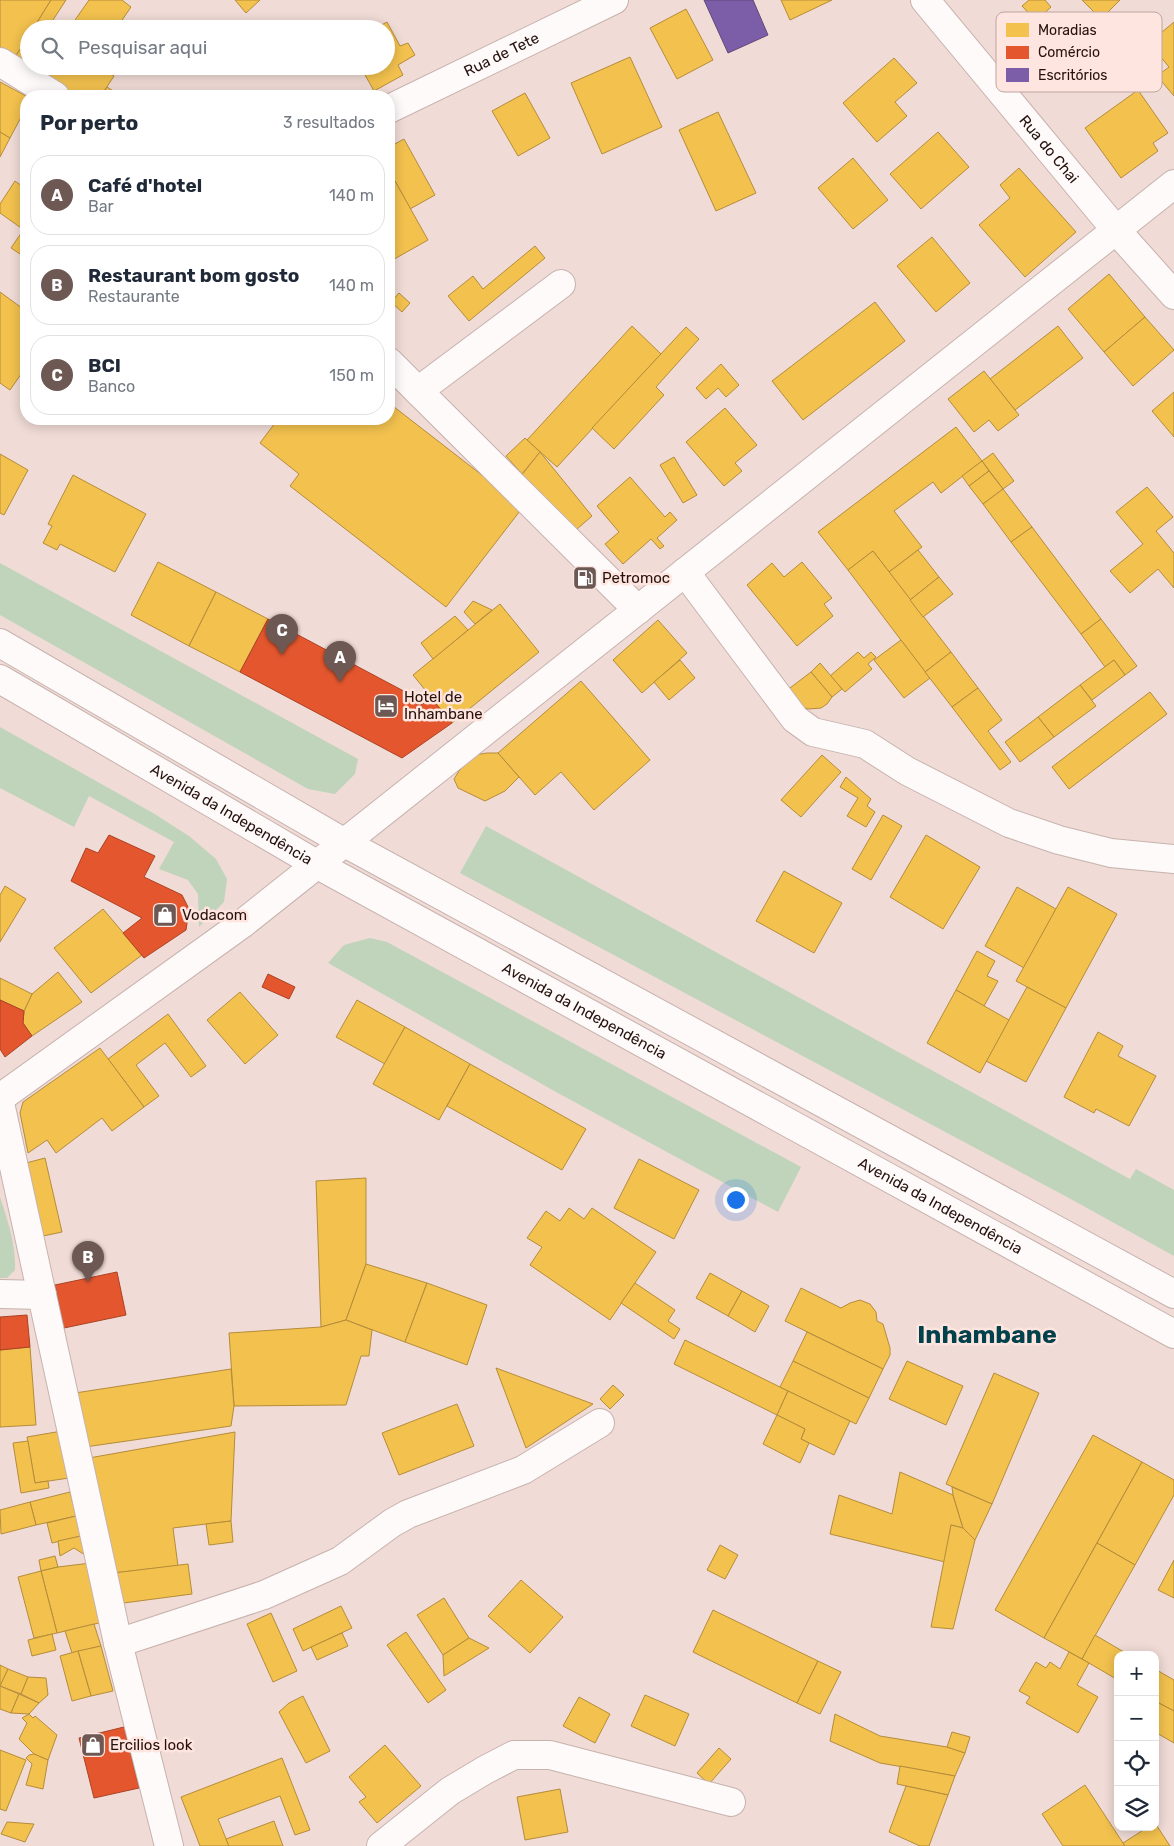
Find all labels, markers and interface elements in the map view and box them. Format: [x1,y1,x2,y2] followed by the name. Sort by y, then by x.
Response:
[996,12,1162,92] legend
[20,20,395,75] search box
[1038,22,1097,39] text: Moradias
[461,29,542,80] street label: Rua de Tete
[38,34,66,62] icon: search
[78,36,207,59] text: Pesquisar aqui
[1038,44,1100,61] text: Comércio
[1038,67,1107,84] text: Escritórios
[40,110,138,135] text: Por perto
[1015,112,1082,187] street label: Rua do Chai
[283,113,375,132] text: 3 resultados
[88,174,202,197] text: Café d'hotel
[51,186,63,205] text: A
[329,186,374,205] text: 140 m
[88,197,114,216] text: Bar
[88,264,299,287] text: Restaurant bom gosto
[51,276,63,295] text: B
[329,276,374,295] text: 140 m
[88,287,180,306] text: Restaurante
[88,354,121,377] text: BCI
[51,366,63,385] text: C
[329,366,374,385] text: 150 m
[88,377,135,396] text: Banco
[572,565,598,591] fuel station icon: Petromoc
[602,569,670,587] place label: Petromoc
[266,614,298,655] pin: C
[324,641,356,682] pin: A
[404,688,483,723] place label: Hotel de Inhambane
[373,693,399,719] hotel icon: Hotel de Inhambane
[147,760,315,869] street label: Avenida da Independência
[152,902,178,928] shop icon: Vodacom
[182,906,247,924] place label: Vodacom
[499,959,669,1063] street label: Avenida da Independência
[855,1154,1025,1258] street label: Avenida da Independência
[723,1187,749,1213] your location
[72,1241,104,1282] pin: B
[917,1320,1057,1349] district label: Inhambane
[1114,1651,1159,1831] map controls
[1114,1651,1159,1696] button: +
[1114,1696,1159,1741] button: −
[80,1732,106,1758] shop icon: Ercilios look
[110,1736,193,1754] place label: Ercilios look
[1114,1741,1159,1786] button: locate
[1114,1786,1159,1831] button: layers

